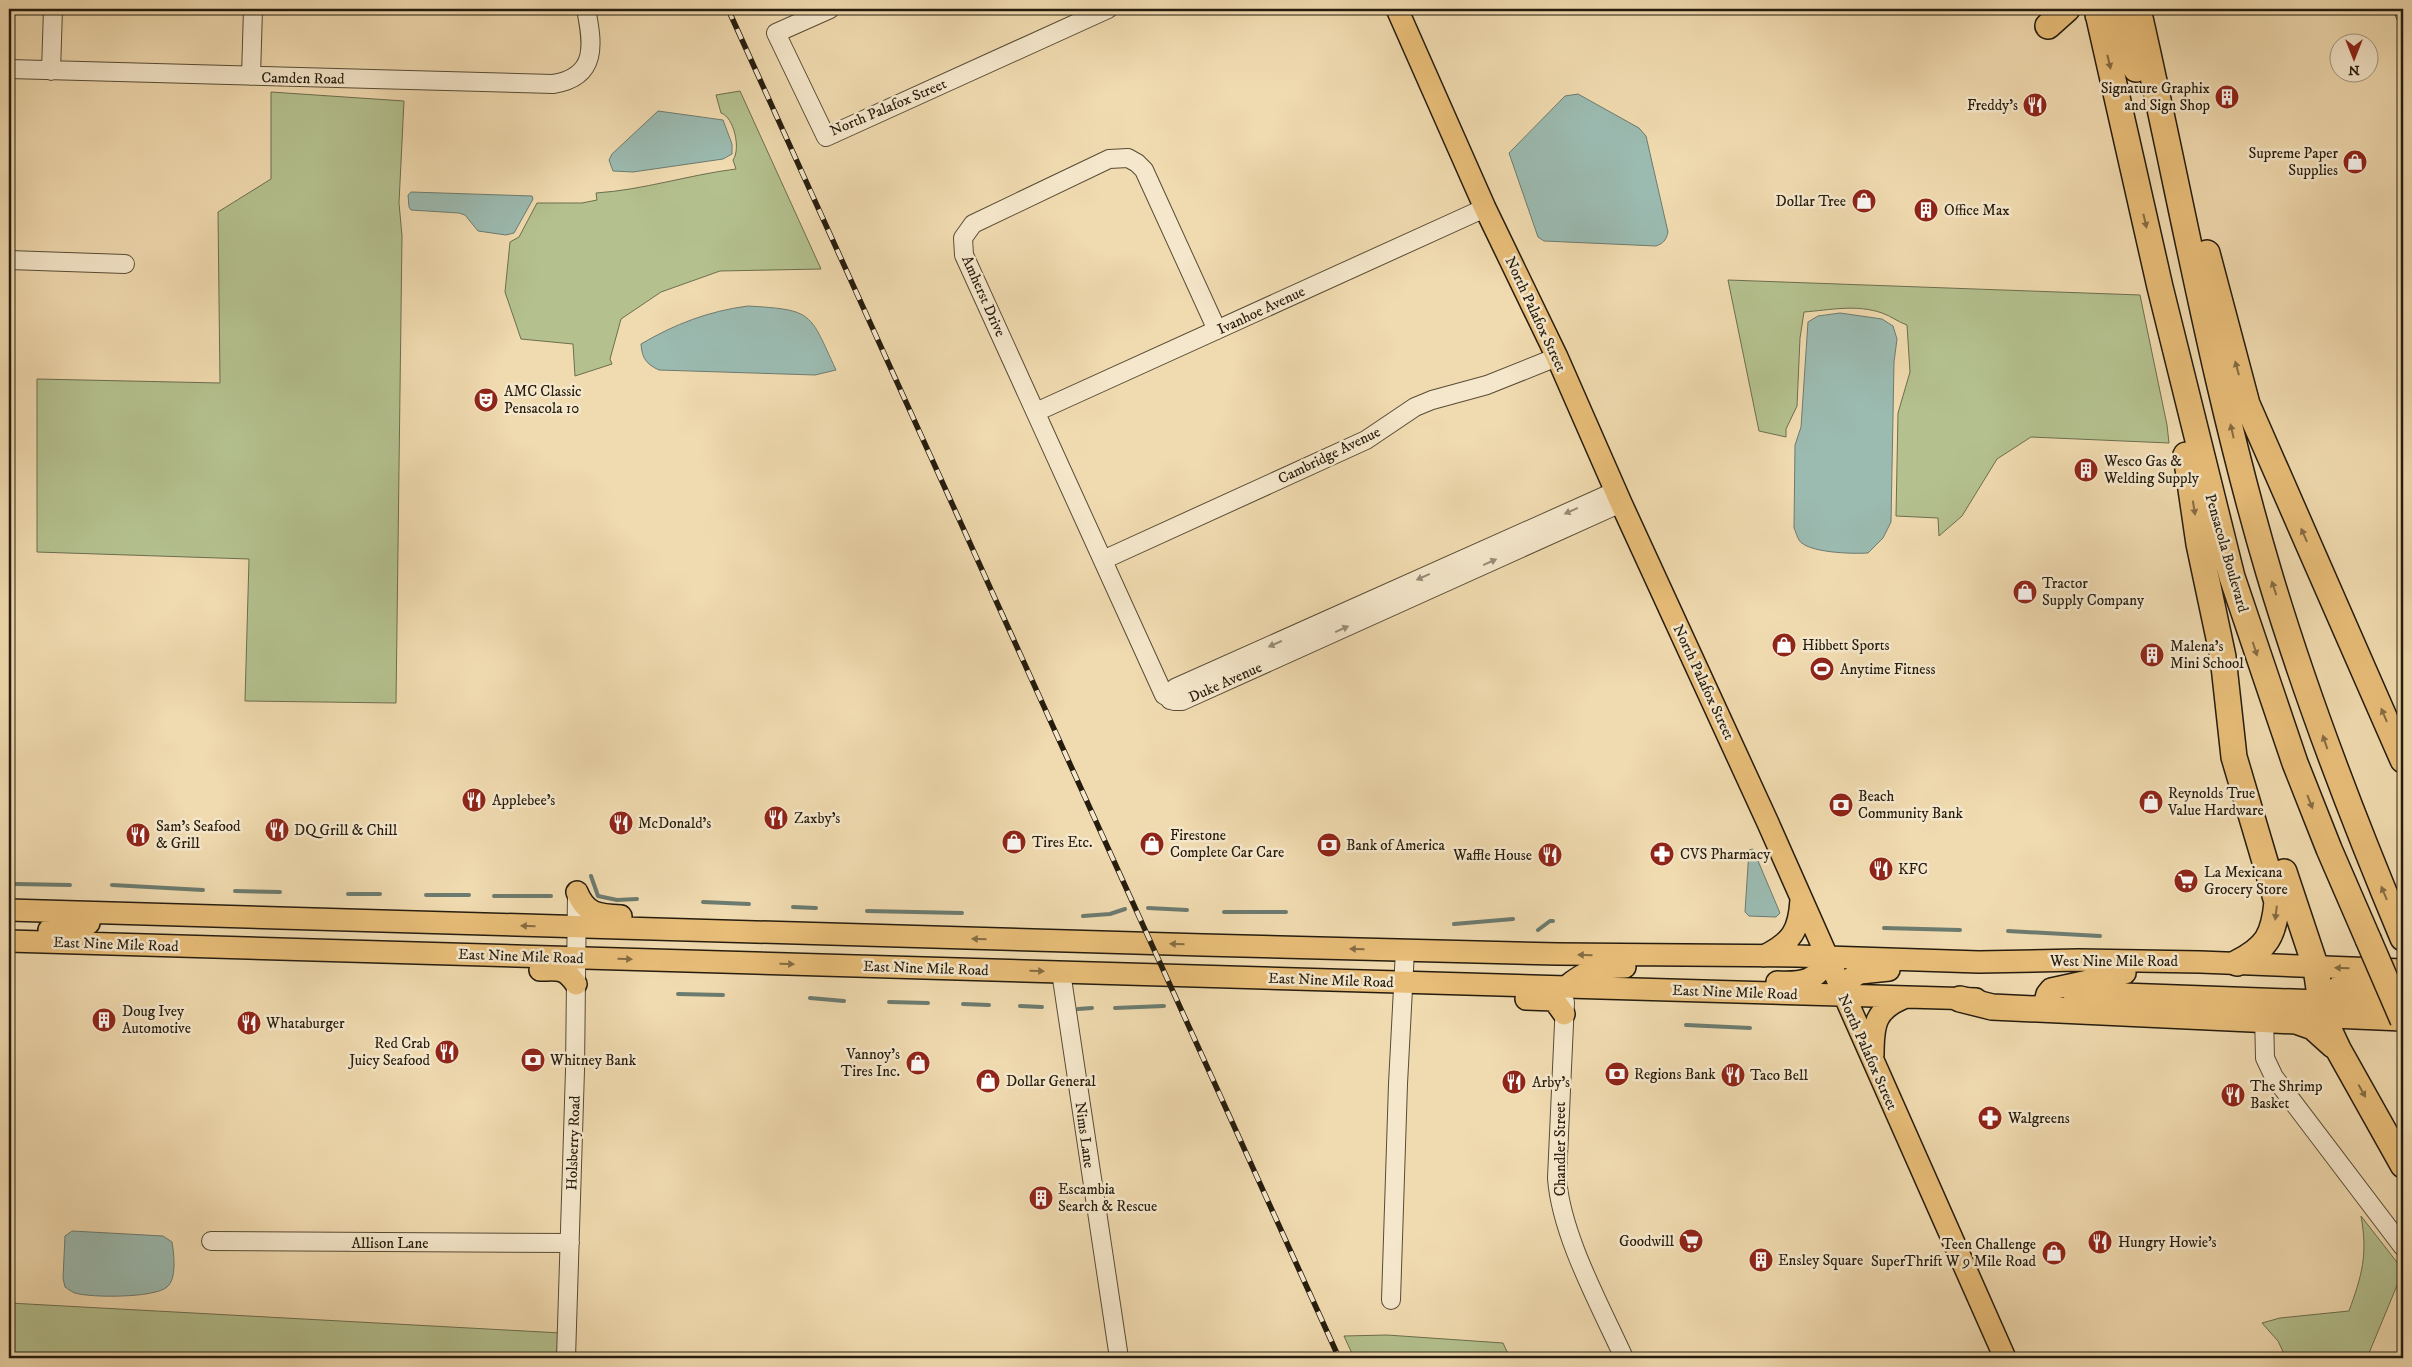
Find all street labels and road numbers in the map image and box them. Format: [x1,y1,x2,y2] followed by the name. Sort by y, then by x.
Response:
[261,68,345,89] street label: Camden Road
[827,74,949,141] street label: North Palafox Street
[957,253,1010,340] street label: Amherst Drive
[1501,254,1571,375] street label: North Palafox Street
[1214,282,1308,339] street label: Ivanhoe Avenue
[1275,422,1383,488] street label: Cambridge Avenue
[2201,492,2253,615] street label: Pensacola Boulevard
[1669,622,1739,743] street label: North Palafox Street
[1186,658,1265,707] street label: Duke Avenue
[53,933,180,956] street label: East Nine Mile Road
[458,945,585,968] street label: East Nine Mile Road
[2049,952,2178,971] street label: West Nine Mile Road
[863,957,990,980] street label: East Nine Mile Road
[1268,969,1395,992] street label: East Nine Mile Road
[1672,981,1799,1004] street label: East Nine Mile Road
[1833,991,1902,1113] street label: North Palafox Street
[562,1095,585,1191] street label: Holsberry Road
[1070,1101,1099,1169] street label: Nims Lane
[1551,1102,1570,1196] street label: Chandler Street
[352,1234,428,1253] street label: Allison Lane

